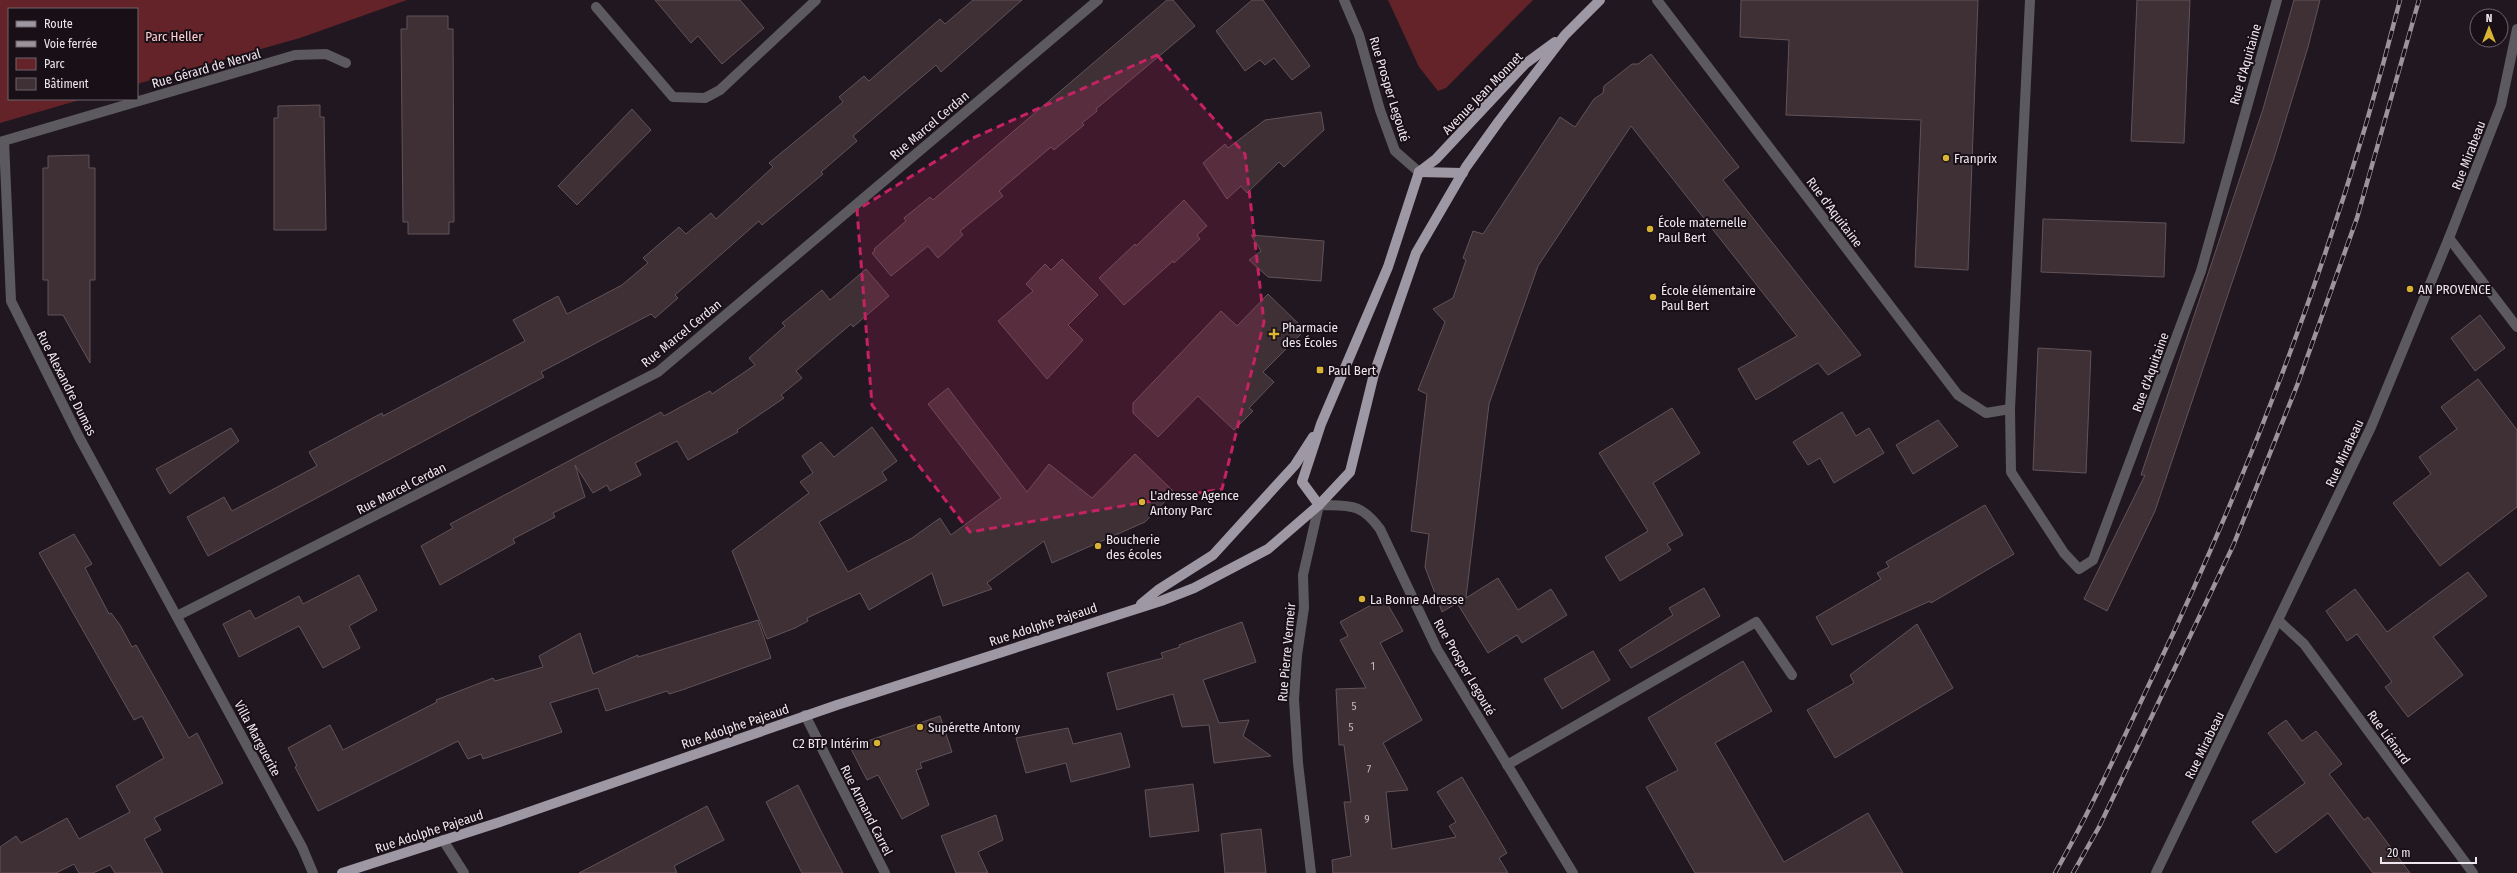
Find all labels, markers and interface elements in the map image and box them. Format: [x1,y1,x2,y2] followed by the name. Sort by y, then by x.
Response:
[8,8,138,100] legend
[2469,8,2509,48] north arrow
[2486,12,2492,25] text: N
[44,17,73,31] text: Route
[2227,22,2264,106] street label: Rue d'Aquitaine
[145,29,203,44] park label: Parc Heller
[1366,35,1413,144] street label: Rue Prosper Legouté
[44,37,97,51] text: Voie ferrée
[150,46,263,91] street label: Rue Gérard de Nerval
[1439,49,1526,138] street label: Avenue Jean Monnet
[44,57,65,71] text: Parc
[44,77,89,91] text: Bâtiment
[887,88,972,163] street label: Rue Marcel Cerdan
[2448,119,2489,192] street label: Rue Mirabeau
[1954,151,1997,166] place label: Franprix
[1941,153,1951,163] marker: Franprix
[1803,174,1866,250] street label: Rue d'Aquitaine
[1658,215,1747,245] place label: École maternelle Paul Bert
[1645,224,1655,234] marker: École maternelle Paul Bert
[2418,282,2491,297] place label: AN PROVENCE
[1661,283,1756,313] place label: École élémentaire Paul Bert
[2405,284,2415,294] marker: AN PROVENCE
[1648,292,1658,302] marker: École élémentaire Paul Bert
[638,297,724,370] street label: Rue Marcel Cerdan
[1282,320,1338,350] place label: Pharmacie des Écoles
[34,328,100,438] street label: Rue Alexandre Dumas
[1269,329,1279,339] marker: Pharmacie des Écoles
[2129,330,2172,414] street label: Rue d'Aquitaine
[1328,363,1377,378] place label: Paul Bert
[1315,365,1325,375] marker: Paul Bert
[2322,417,2367,489] street label: Rue Mirabeau
[354,459,449,517] street label: Rue Marcel Cerdan
[1150,488,1239,518] place label: L'adresse Agence Antony Parc
[1137,497,1147,507] marker: L'adresse Agence Antony Parc
[1106,532,1162,562] place label: Boucherie des écoles
[1093,541,1103,551] marker: Boucherie des écoles
[1370,592,1464,607] place label: La Bonne Adresse
[1357,594,1367,604] marker: La Bonne Adresse
[987,600,1099,649] street label: Rue Adolphe Pajeaud
[1275,601,1298,702] street label: Rue Pierre Vermeir
[1431,616,1498,718] street label: Rue Prosper Legouté
[1371,660,1375,673] house number: 1
[231,698,284,779] street label: Villa Marguerite
[1351,700,1357,713] house number: 5
[679,701,791,752] street label: Rue Adolphe Pajeaud
[2364,707,2413,767] street label: Rue Liénard
[2182,709,2227,781] street label: Rue Mirabeau
[928,720,1020,735] place label: Supérette Antony
[1348,721,1354,734] house number: 5
[915,722,925,732] marker: Supérette Antony
[792,736,869,751] place label: C2 BTP Intérim
[872,738,882,748] marker: C2 BTP Intérim
[837,763,896,858] street label: Rue Armand Carrel
[1367,763,1372,776] house number: 7
[373,807,485,856] street label: Rue Adolphe Pajeaud
[1364,813,1370,826] house number: 9
[2381,839,2476,865] scale bar
[2387,846,2411,860] text: 20 m

